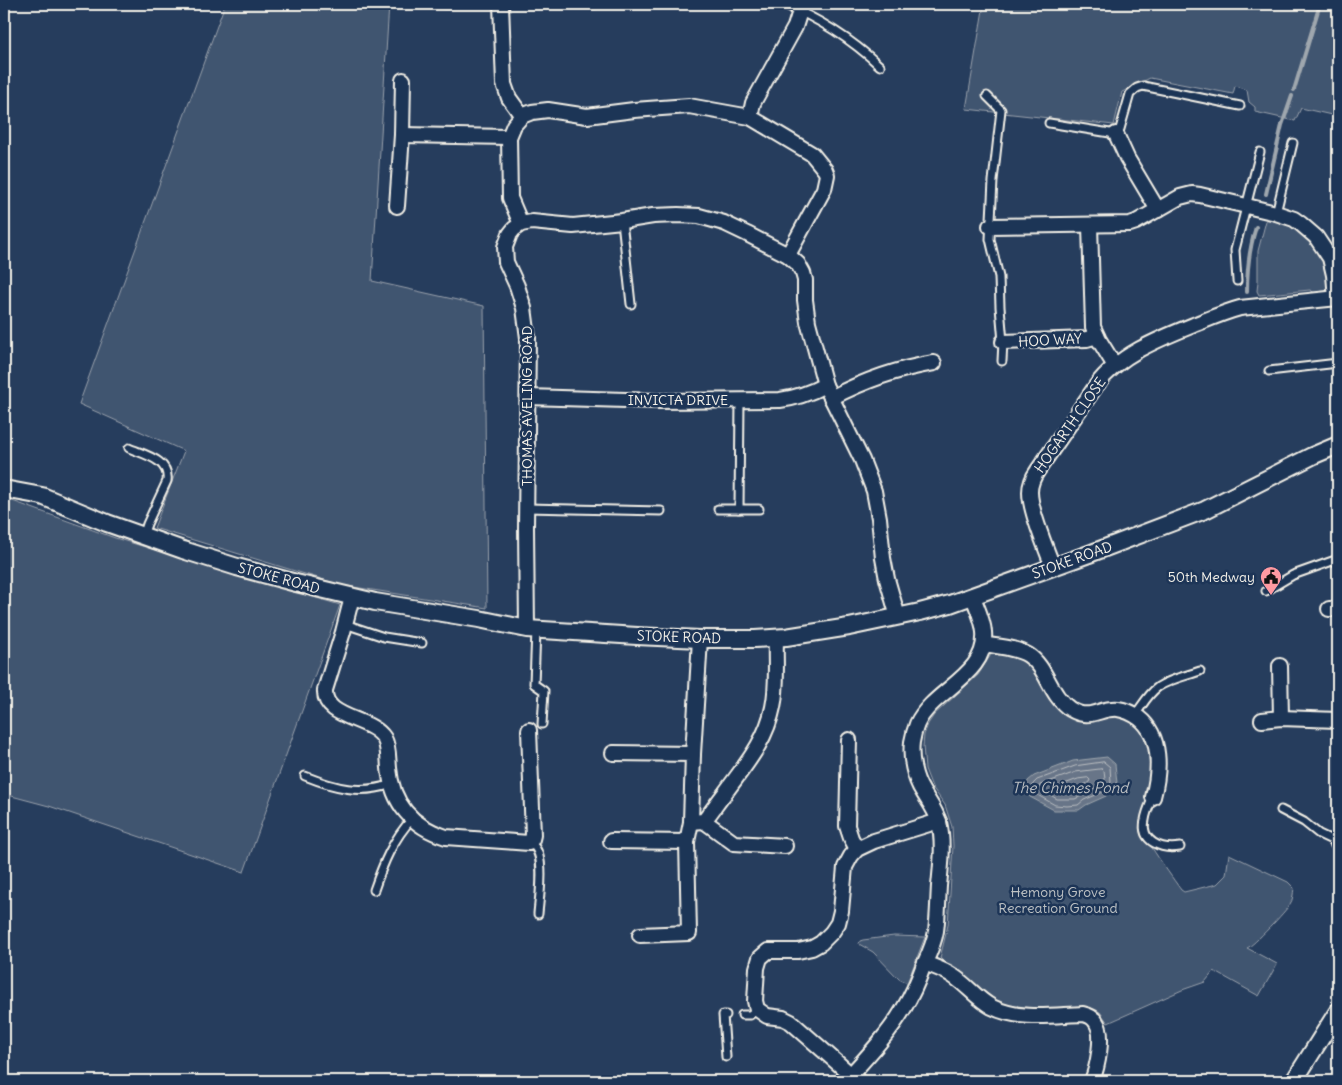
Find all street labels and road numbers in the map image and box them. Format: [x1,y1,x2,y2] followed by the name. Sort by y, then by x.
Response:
[518,326,536,486] street label: THOMAS AVELING ROAD
[1018,329,1082,351] street label: HOO WAY
[1030,374,1110,476] street label: HOGARTH CLOSE
[628,391,728,409] street label: INVICTA DRIVE
[1029,537,1115,583] street label: STOKE ROAD
[236,558,322,598] street label: STOKE ROAD
[637,627,721,647] street label: STOKE ROAD

